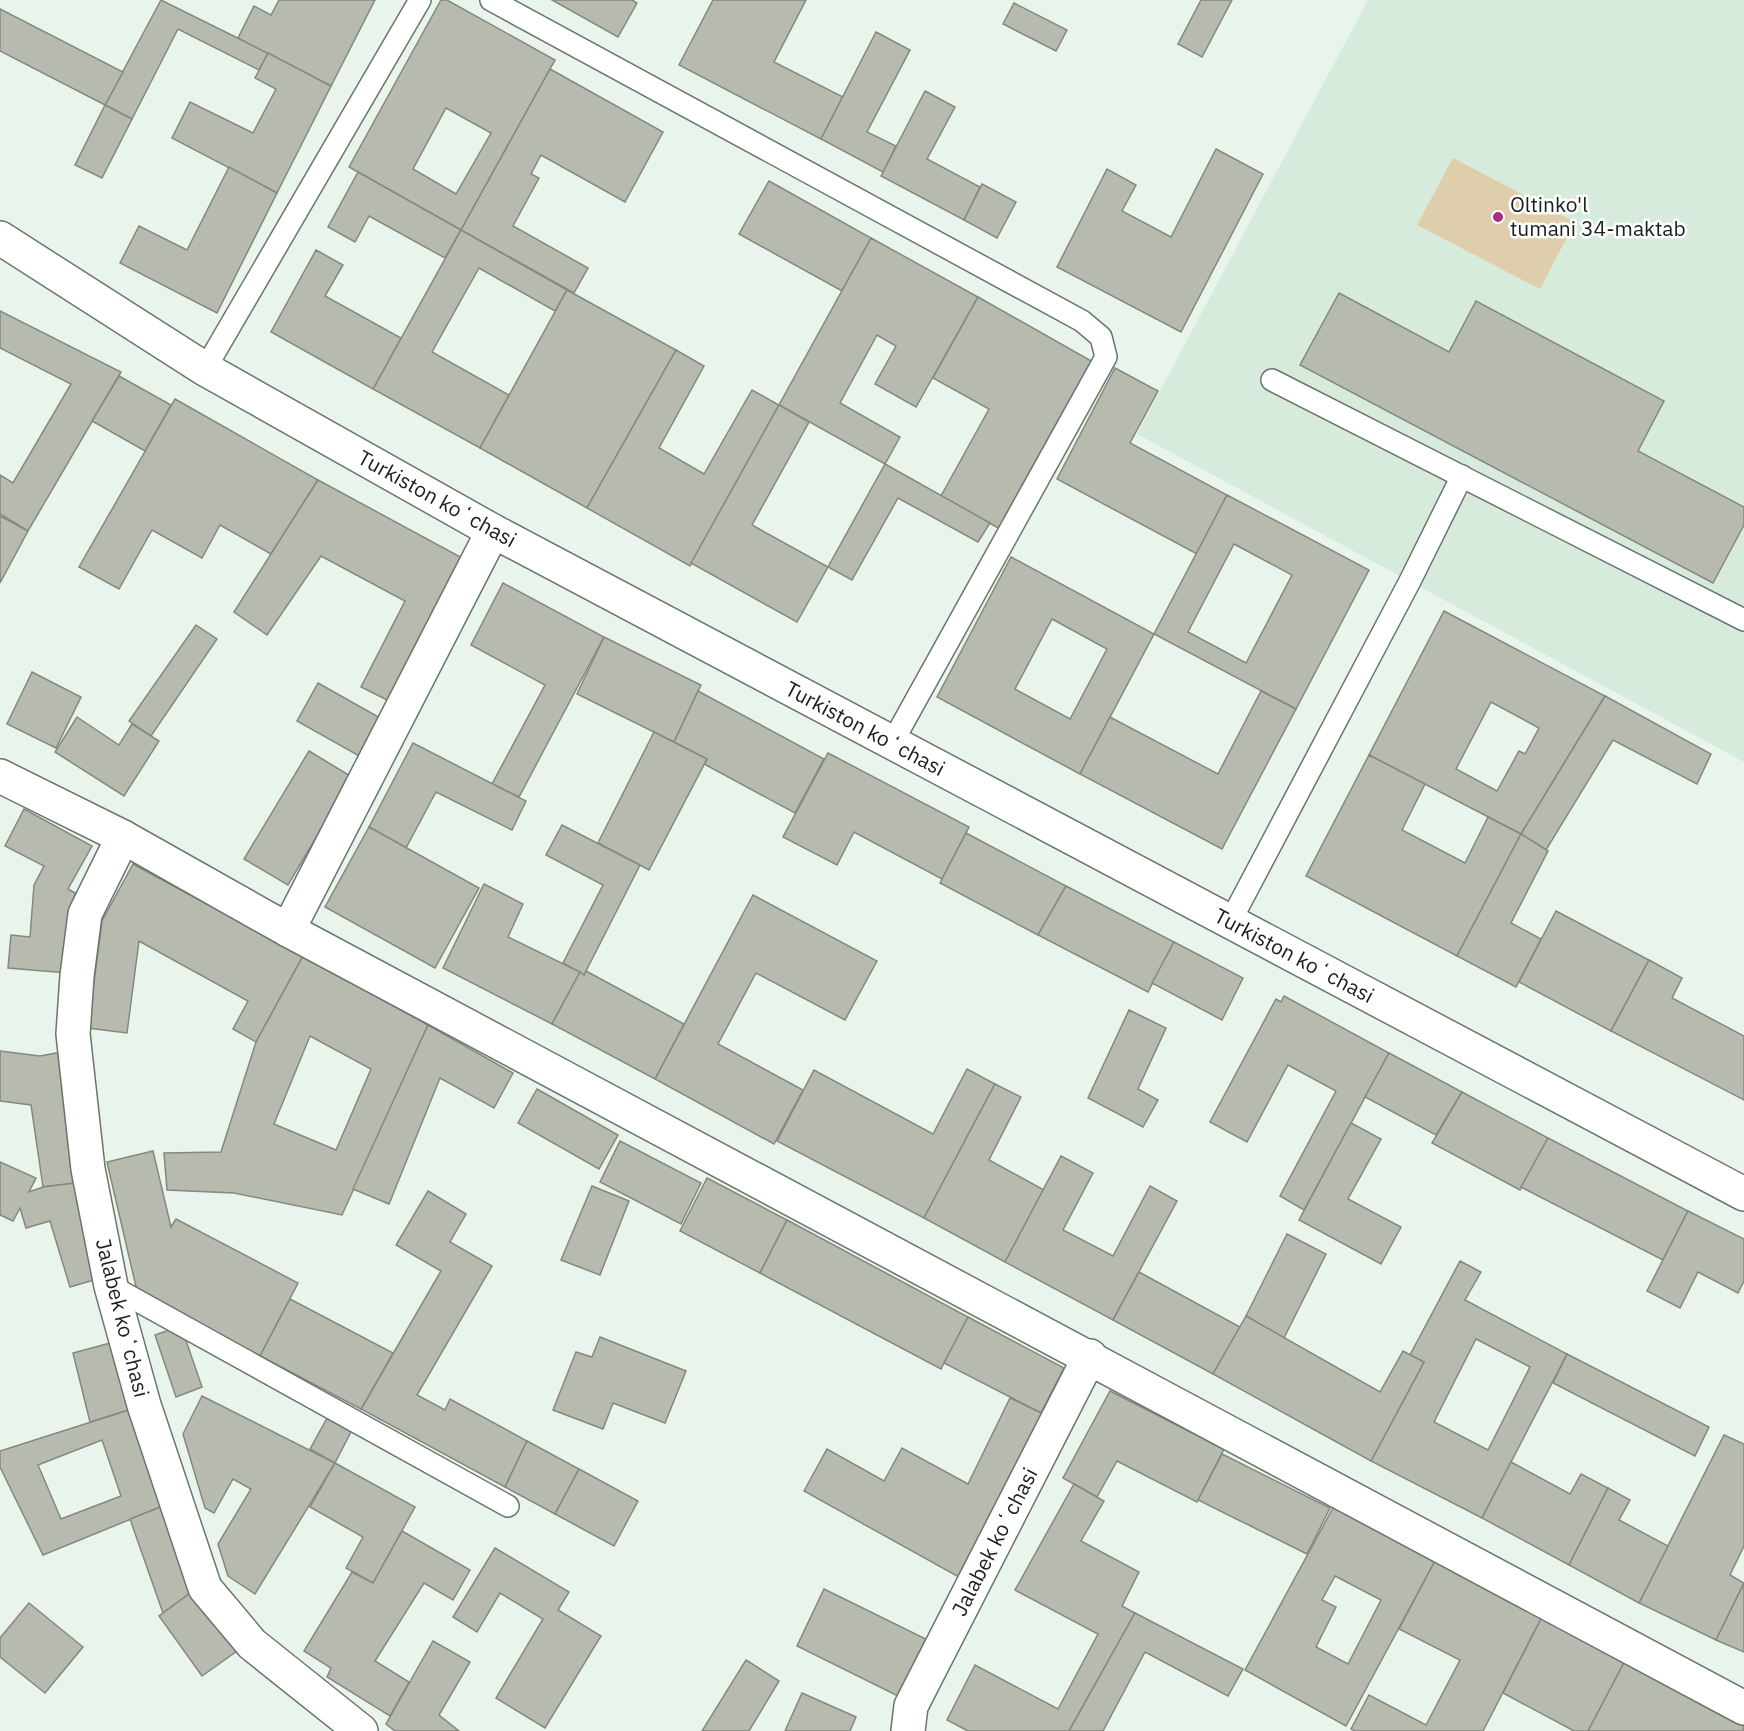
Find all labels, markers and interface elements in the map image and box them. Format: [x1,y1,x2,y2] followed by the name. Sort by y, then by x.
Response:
[1510,190,1686,242] place label: Oltinko'l tumani 34-maktab
[1491,210,1505,224] marker: Oltinko'l tumani 34-maktab
[353,443,522,553] street label: Turkiston koʻchasi
[781,674,950,782] street label: Turkiston koʻchasi
[1210,901,1379,1009] street label: Turkiston koʻchasi
[90,1235,156,1400] street label: Jalabek koʻchasi
[945,1463,1044,1620] street label: Jalabek koʻchasi

